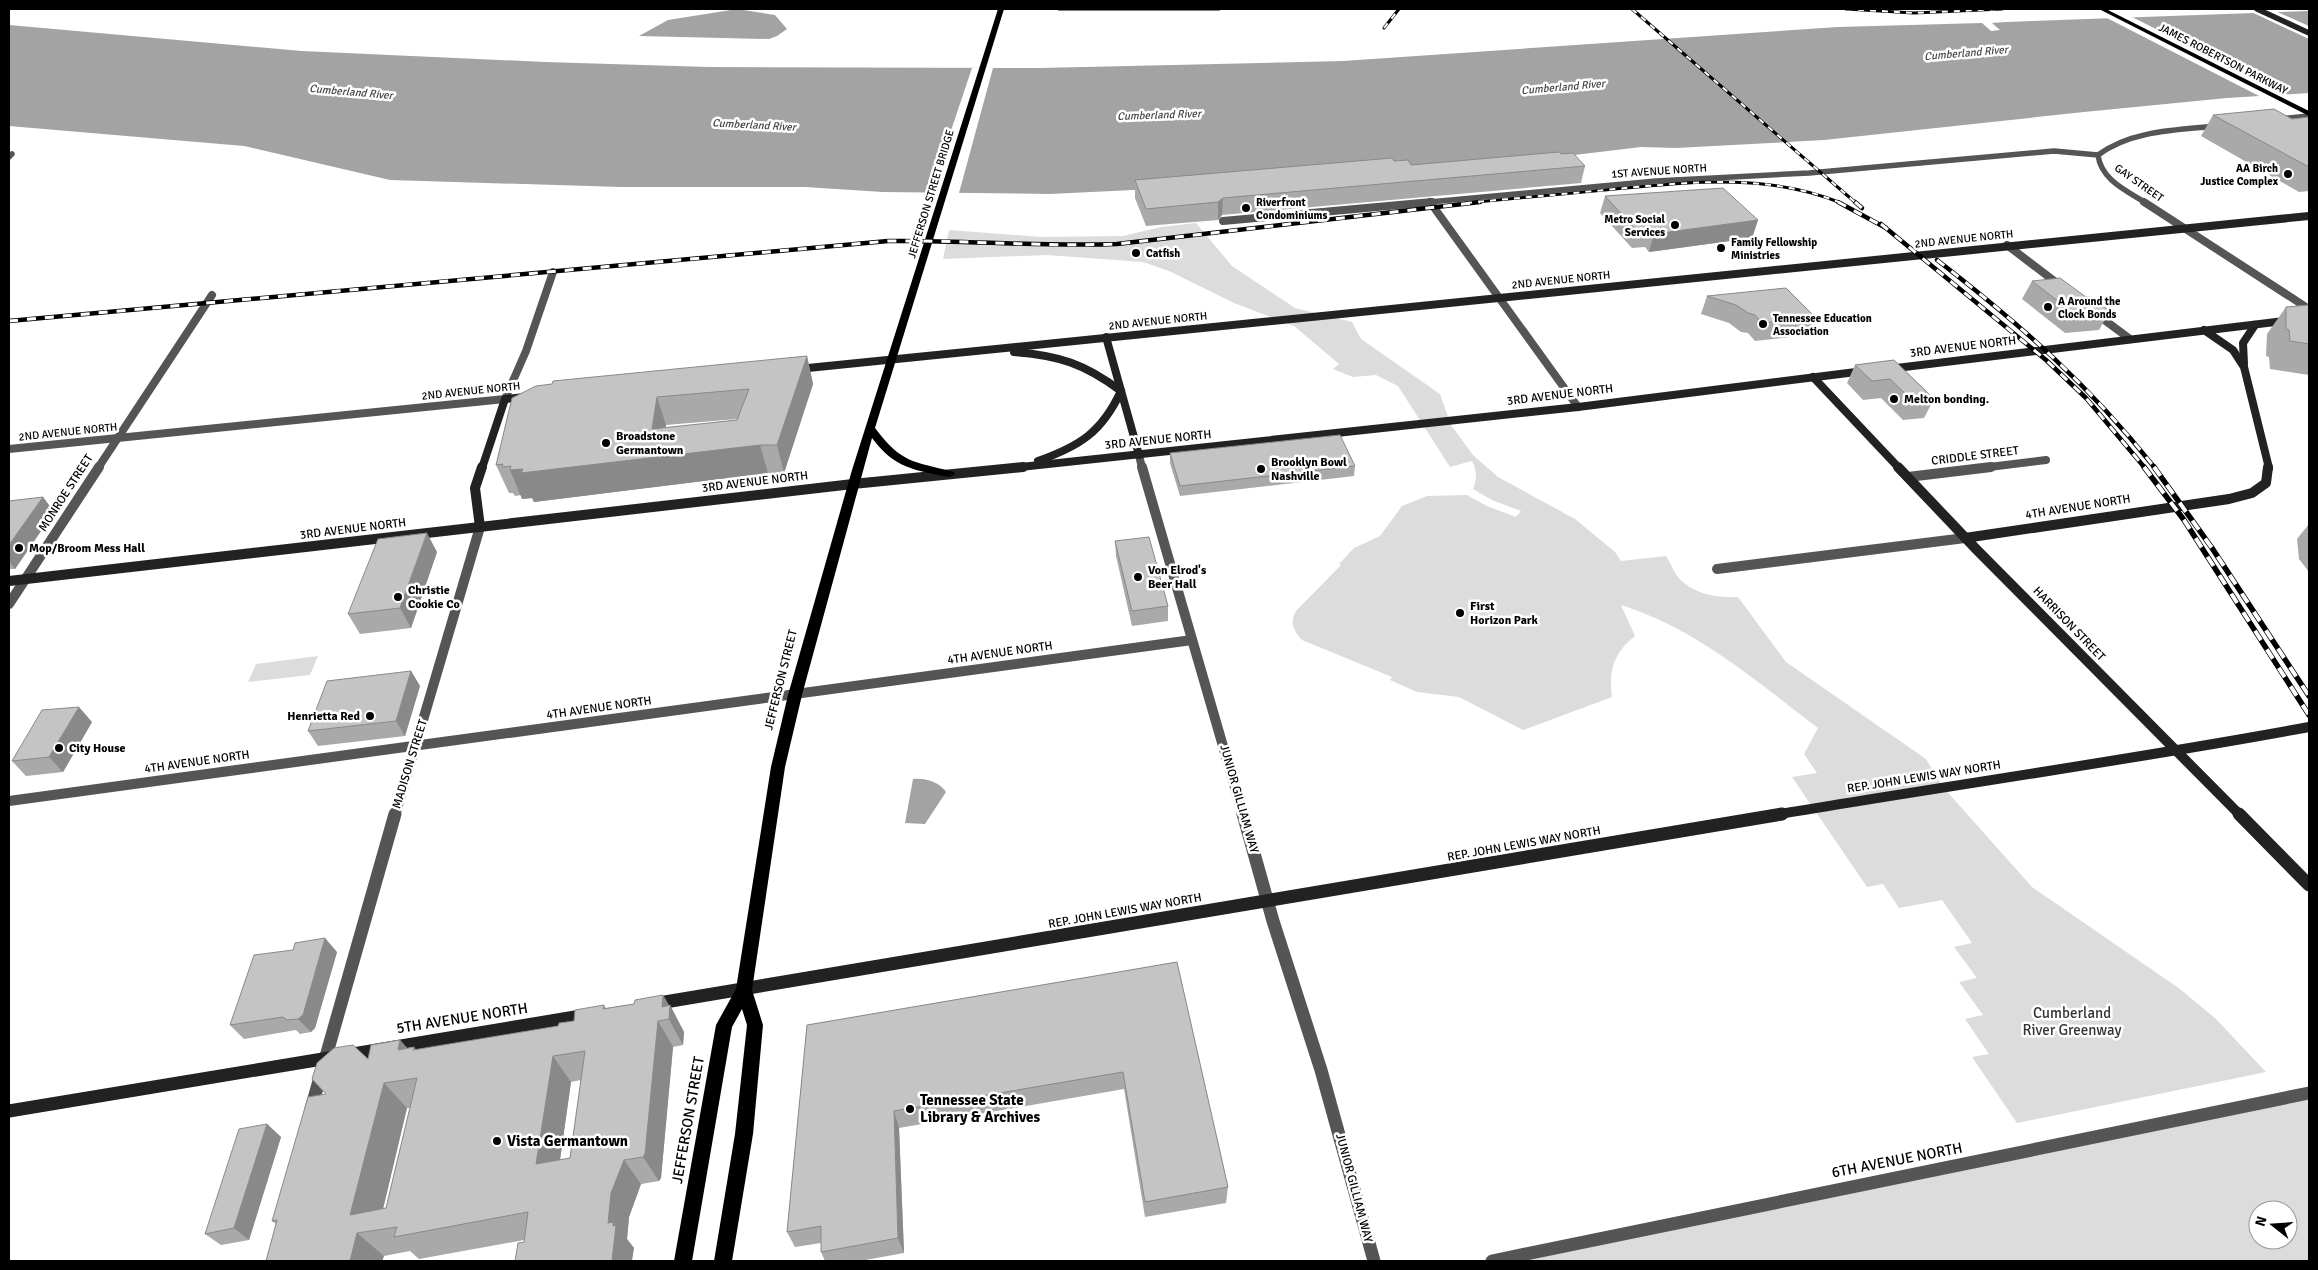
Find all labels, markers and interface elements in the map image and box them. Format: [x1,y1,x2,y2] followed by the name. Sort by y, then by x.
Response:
[2156,21,2290,97] street label: JAMES ROBERTSON PARKWAY
[1924,43,2010,63] water label: Cumberland River
[1521,77,1607,97] water label: Cumberland River
[309,82,395,102] water label: Cumberland River
[1117,107,1203,123] water label: Cumberland River
[712,116,798,134] water label: Cumberland River
[905,128,957,260] street label: JEFFERSON STREET BRIDGE
[1611,161,1707,181] street label: 1ST AVENUE NORTH
[2112,161,2167,205] street label: GAY STREET
[2200,162,2279,188] place label: AA Birch Justice Complex
[2282,168,2294,180] marker: AA Birch Justice Complex
[1256,196,1327,222] place label: Riverfront Condominiums
[1240,202,1252,214] marker: Riverfront Condominiums
[1604,213,1666,239] place label: Metro Social Services
[1669,219,1681,231] marker: Metro Social Services
[1914,227,2014,251] street label: 2ND AVENUE NORTH
[1731,236,1817,262] place label: Family Fellowship Ministries
[1715,242,1727,254] marker: Family Fellowship Ministries
[1130,247,1142,259] marker: Catfish
[1146,247,1180,260] place label: Catfish
[1511,268,1611,292] street label: 2ND AVENUE NORTH
[2058,295,2121,321] place label: A Around the Clock Bonds
[2042,301,2054,313] marker: A Around the Clock Bonds
[1108,309,1208,333] street label: 2ND AVENUE NORTH
[1773,312,1872,338] place label: Tennessee Education Association
[1757,318,1769,330] marker: Tennessee Education Association
[1909,333,2017,361] street label: 3RD AVENUE NORTH
[421,379,521,403] street label: 2ND AVENUE NORTH
[1506,381,1614,409] street label: 3RD AVENUE NORTH
[1904,392,1989,407] place label: Melton bonding.
[1888,393,1900,405] marker: Melton bonding.
[18,420,118,444] street label: 2ND AVENUE NORTH
[1104,427,1212,453] street label: 3RD AVENUE NORTH
[616,429,684,458] place label: Broadstone Germantown
[600,437,612,449] marker: Broadstone Germantown
[1930,443,2020,469] street label: CRIDDLE STREET
[35,452,97,534] street label: MONROE STREET
[1271,455,1347,484] place label: Brooklyn Bowl Nashville
[1255,463,1267,475] marker: Brooklyn Bowl Nashville
[701,468,809,496] street label: 3RD AVENUE NORTH
[2024,491,2132,523] street label: 4TH AVENUE NORTH
[299,515,407,543] street label: 3RD AVENUE NORTH
[29,541,145,556] place label: Mop/Broom Mess Hall
[13,542,25,554] marker: Mop/Broom Mess Hall
[1148,563,1207,592] place label: Von Elrod's Beer Hall
[1132,571,1144,583] marker: Von Elrod's Beer Hall
[408,583,460,612] place label: Christie Cookie Co
[2030,584,2108,664] street label: HARRISON STREET
[392,591,404,603] marker: Christie Cookie Co
[1470,599,1539,628] place label: First Horizon Park
[1454,607,1466,619] marker: First Horizon Park
[761,628,801,732] street label: JEFFERSON STREET
[946,638,1054,668] street label: 4TH AVENUE NORTH
[545,693,653,723] street label: 4TH AVENUE NORTH
[287,709,361,724] place label: Henrietta Red
[364,710,376,722] marker: Henrietta Red
[389,717,431,810] street label: MADISON STREET
[69,741,125,756] place label: City House
[53,742,65,754] marker: City House
[1216,743,1262,855] street label: JUNIOR GILLIAM WAY
[143,747,251,777] street label: 4TH AVENUE NORTH
[1846,757,2002,797] street label: REP. JOHN LEWIS WAY NORTH
[1446,823,1602,865] street label: REP. JOHN LEWIS WAY NORTH
[1047,890,1203,932] street label: REP. JOHN LEWIS WAY NORTH
[395,999,529,1037] street label: 5TH AVENUE NORTH
[2023,1004,2121,1039] park label: Cumberland River Greenway
[668,1054,708,1185] street label: JEFFERSON STREET
[920,1091,1040,1126] place label: Tennessee State Library & Archives
[904,1103,916,1115] marker: Tennessee State Library & Archives
[507,1132,628,1150] place label: Vista Germantown
[1332,1132,1376,1244] street label: JUNIOR GILLIAM WAY
[491,1135,503,1147] marker: Vista Germantown
[1830,1138,1964,1182] street label: 6TH AVENUE NORTH
[2248,1200,2298,1250] north arrow
[2251,1214,2271,1228] text: N

